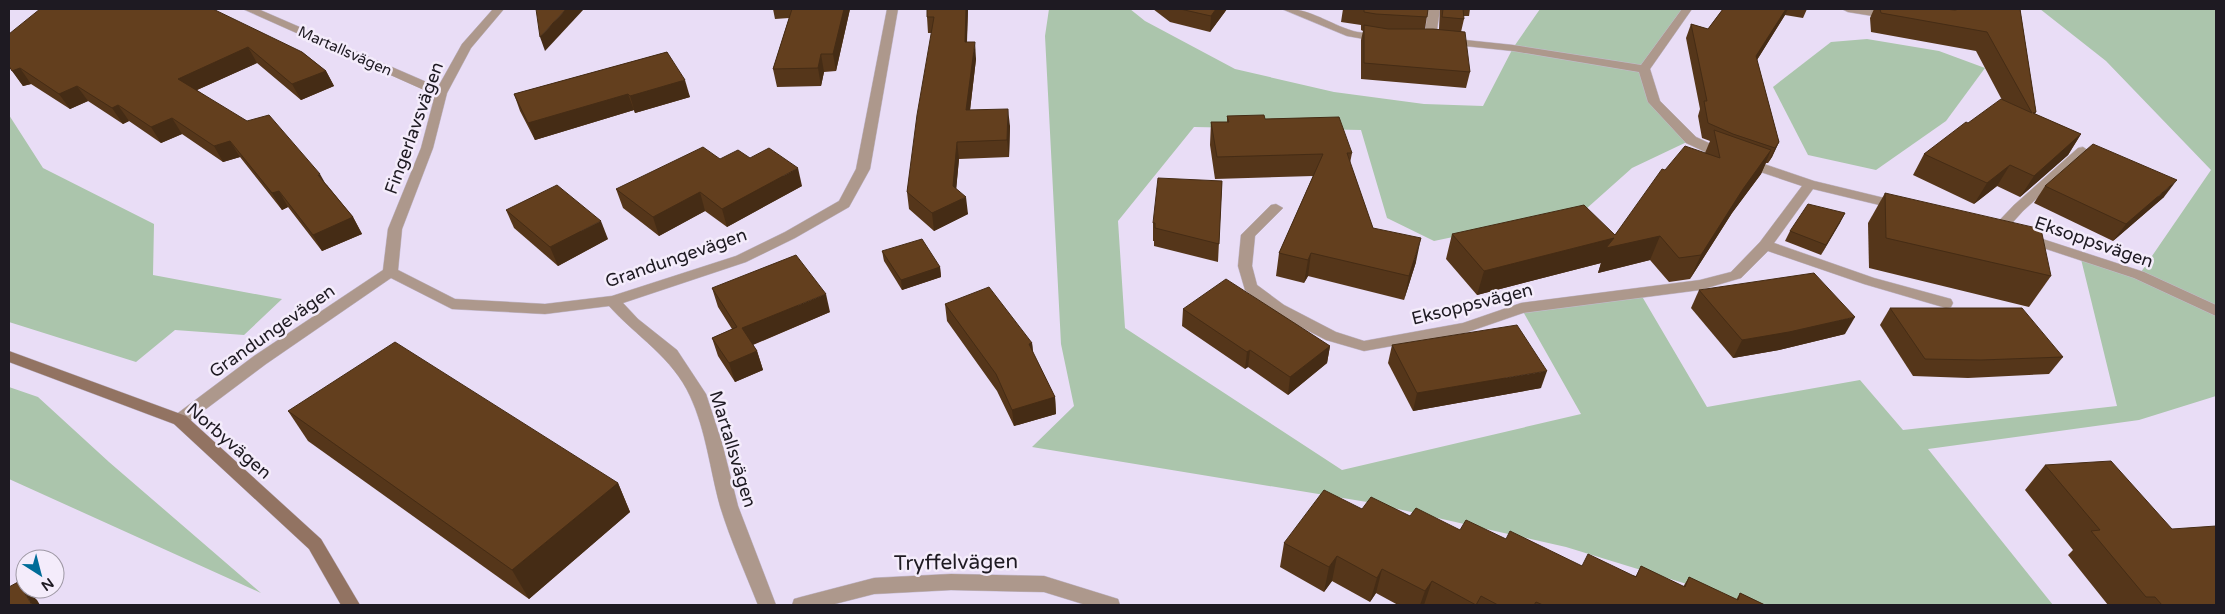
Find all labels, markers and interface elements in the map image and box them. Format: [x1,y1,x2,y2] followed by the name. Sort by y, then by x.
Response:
[295,22,395,80] street label: Martallsvägen
[380,59,448,197] street label: Fingerlavsvägen
[2032,211,2156,273] street label: Eksoppsvägen
[602,223,750,293] street label: Grandungevägen
[1409,278,1535,330] street label: Eksoppsvägen
[205,279,339,383] street label: Grandungevägen
[705,388,761,510] street label: Martallsvägen
[182,398,276,484] street label: Norbyvägen
[15,549,65,599] north arrow
[894,549,1018,576] street label: Tryffelvägen
[38,574,57,594] text: N

